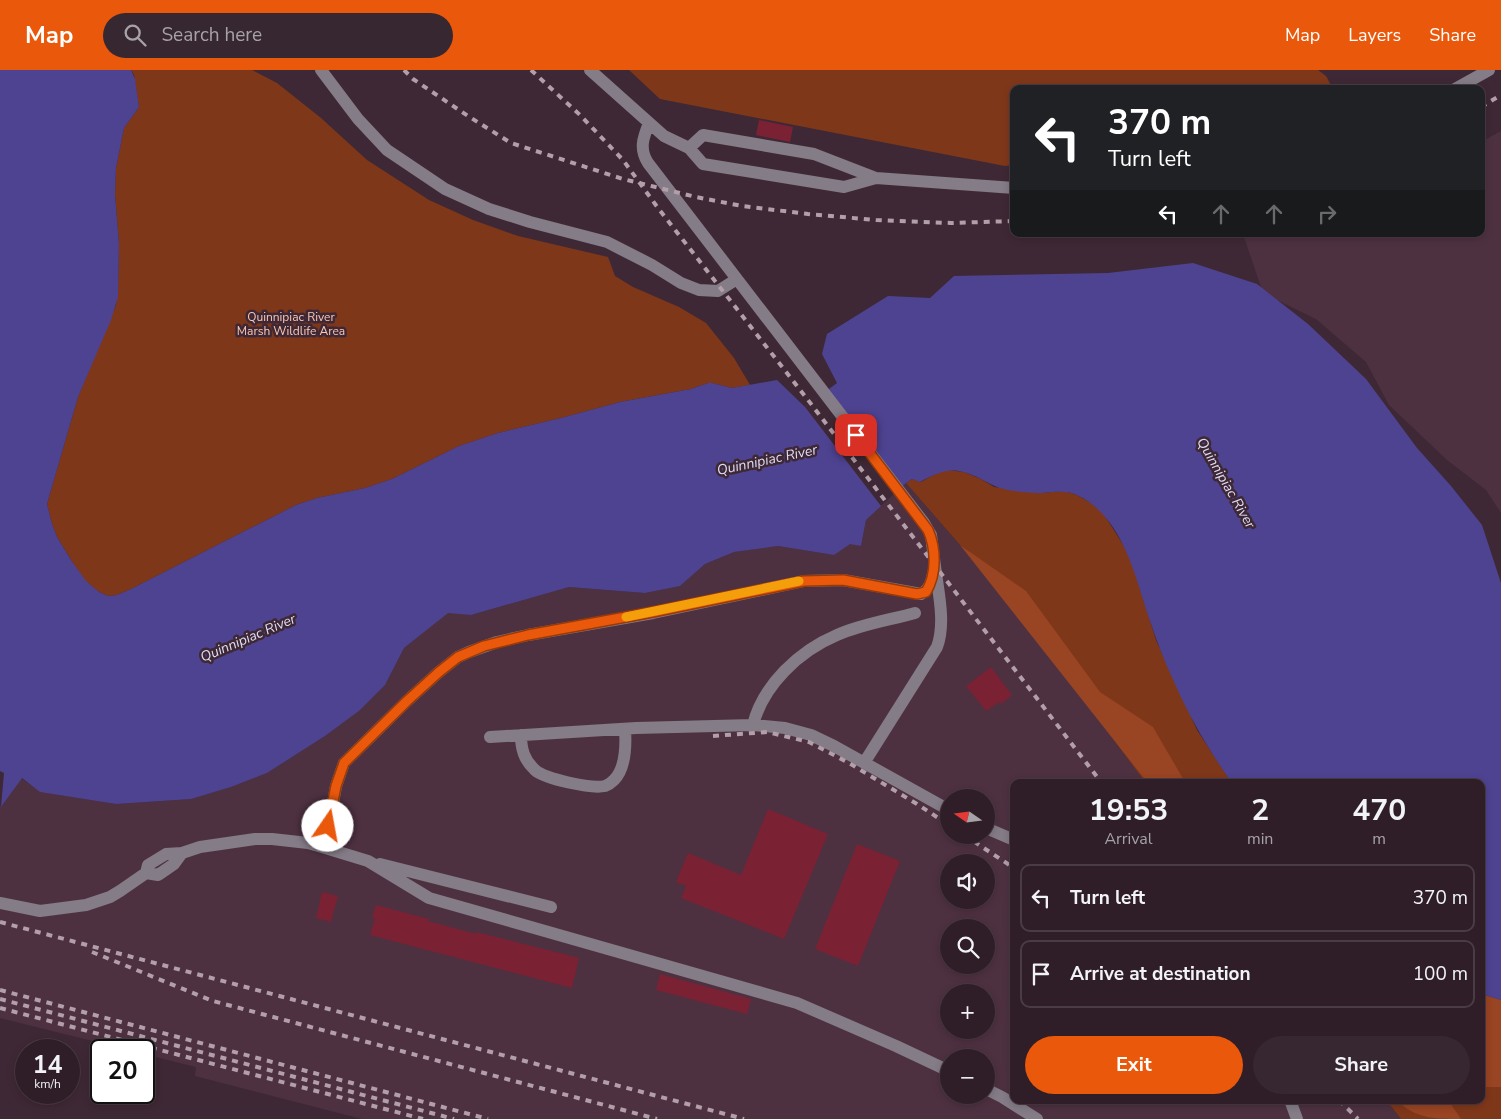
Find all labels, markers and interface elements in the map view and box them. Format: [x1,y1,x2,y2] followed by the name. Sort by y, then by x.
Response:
[103,13,453,58] search box
[25,19,73,51] text: Map
[121,21,149,49] icon: search
[161,22,262,48] text: Search here
[1285,23,1320,47] text: Map
[1348,23,1401,47] text: Layers
[1429,23,1476,47] text: Share
[1108,99,1211,146] text: 370 m
[1025,105,1090,170] icon: left
[1108,144,1191,174] text: Turn left
[1154,200,1182,228] icon: left
[1207,200,1235,228] icon: ahead
[1260,200,1288,228] icon: ahead
[1313,200,1341,228] icon: right
[237,309,345,339] park label: Quinnipiac River Marsh Wildlife Area
[835,414,877,456] pin
[842,421,870,449] icon: arrive
[1192,434,1260,533] water label: Quinnipiac River
[715,440,820,480] water label: Quinnipiac River
[197,609,300,667] water label: Quinnipiac River
[940,789,995,844] north arrow
[940,789,995,1104] map controls
[1089,790,1168,831] text: 19:53
[1251,790,1269,831] text: 2
[1352,790,1406,831] text: 470
[301,799,353,851] position arrow
[1104,828,1153,850] text: Arrival
[1247,828,1273,850] text: min
[1372,828,1386,850] text: m
[940,854,995,909] button: sound
[1027,884,1055,912] icon: left
[1070,885,1145,911] text: Turn left
[1413,885,1468,911] text: 370 m
[940,919,995,974] button: search
[1027,960,1055,988] icon: arrive
[1070,961,1251,987] text: Arrive at destination
[1413,961,1468,987] text: 100 m
[940,984,995,1039] button: +
[1025,1036,1243,1094] button: Exit
[1253,1036,1470,1094] button: Share
[90,1039,155,1104] speed limit sign: 20
[32,1048,63,1082] text: 14
[940,1049,995,1104] button: −
[34,1076,61,1092] text: km/h

